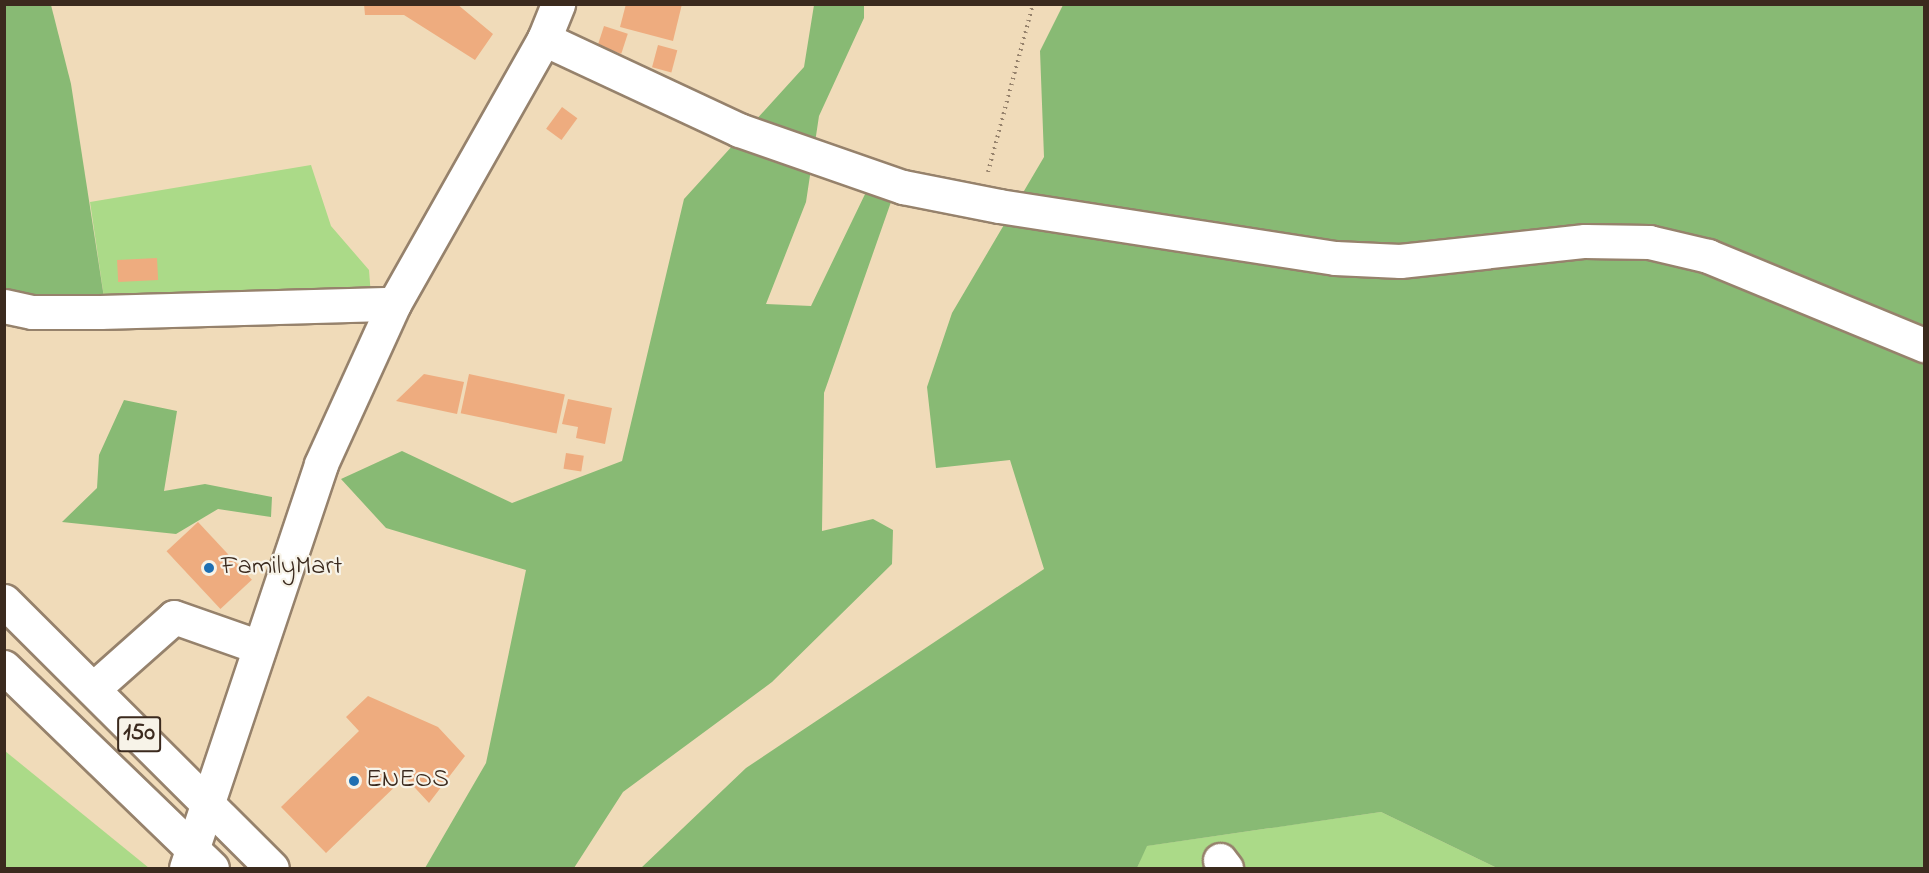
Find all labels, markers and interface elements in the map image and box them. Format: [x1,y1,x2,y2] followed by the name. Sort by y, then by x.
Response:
[221,552,342,584] place label: FamilyMart
[202,561,216,575] marker: FamilyMart
[116,713,162,755] road number: 150
[366,765,449,797] place label: ENEOS
[347,774,361,788] marker: ENEOS

